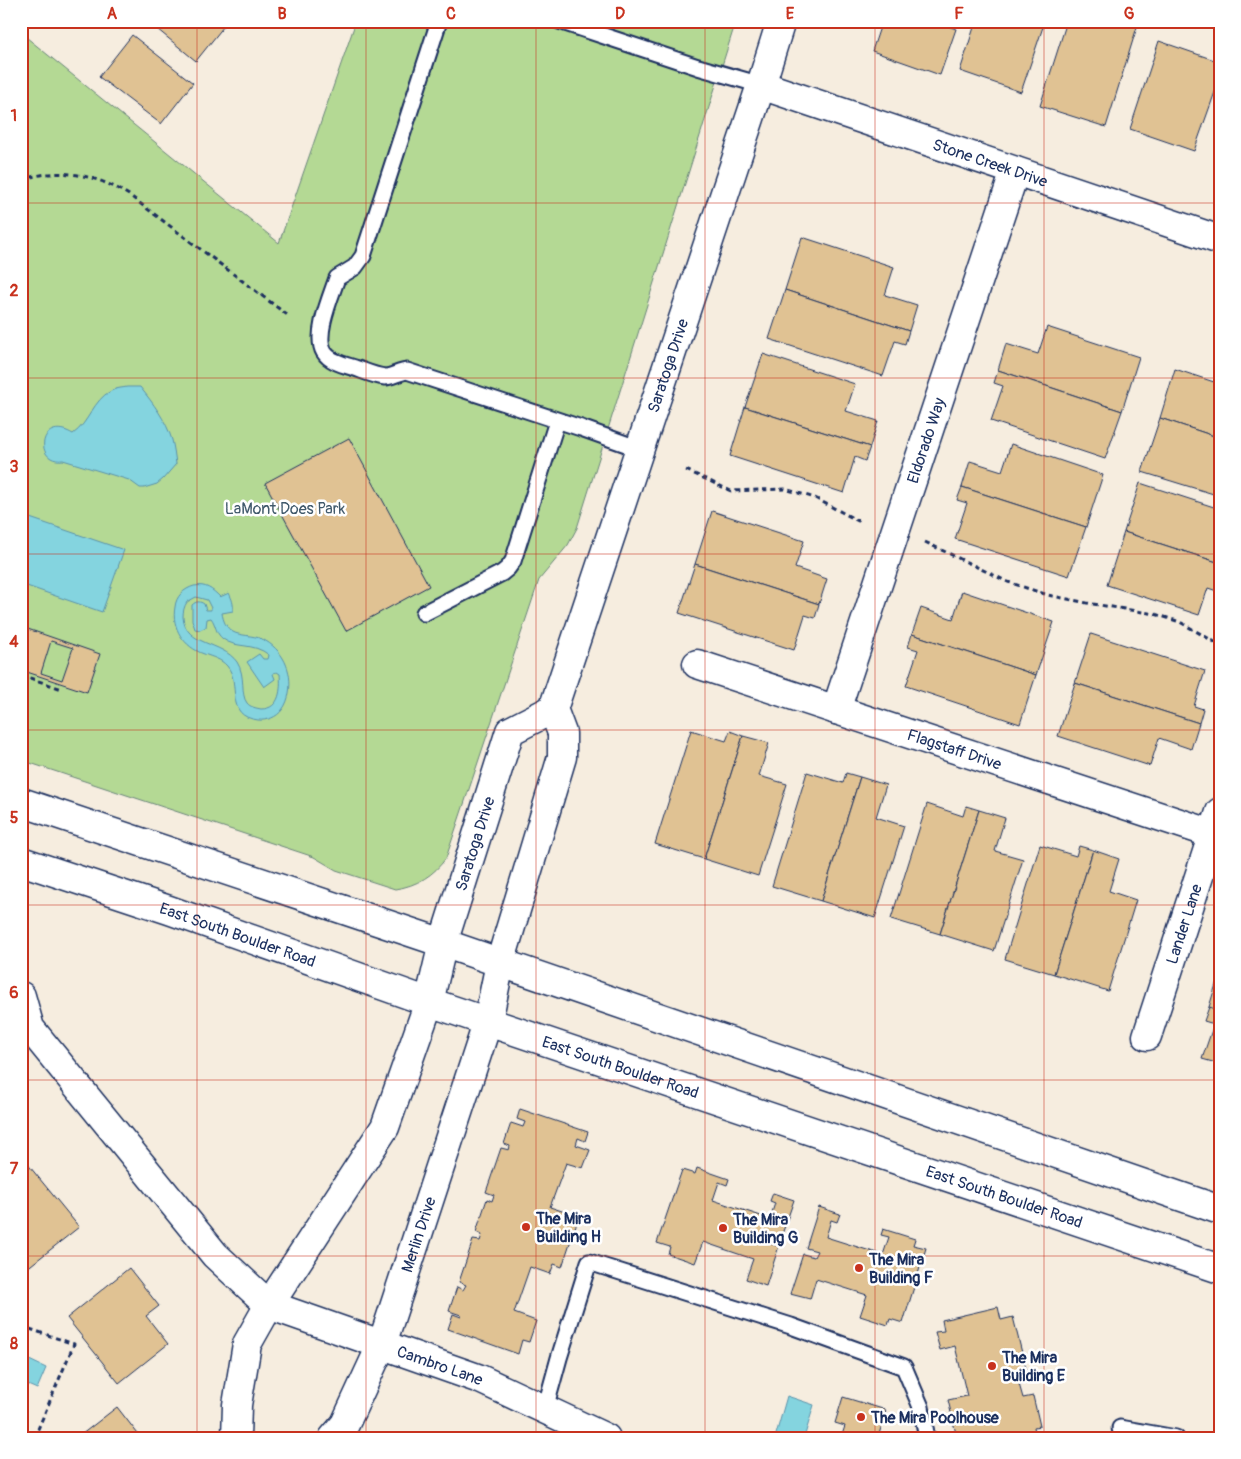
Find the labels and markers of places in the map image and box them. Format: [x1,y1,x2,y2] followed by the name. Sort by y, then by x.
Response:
[535,1209,601,1247] place label: The Mira Building H
[732,1210,799,1248] place label: The Mira Building G
[520,1221,532,1233] marker: The Mira Building H
[717,1222,729,1234] marker: The Mira Building G
[868,1250,934,1288] place label: The Mira Building F
[853,1262,865,1274] marker: The Mira Building F
[1001,1348,1066,1386] place label: The Mira Building E
[986,1360,998,1372] marker: The Mira Building E
[870,1408,1000,1428] place label: The Mira Poolhouse
[855,1411,867,1423] marker: The Mira Poolhouse

